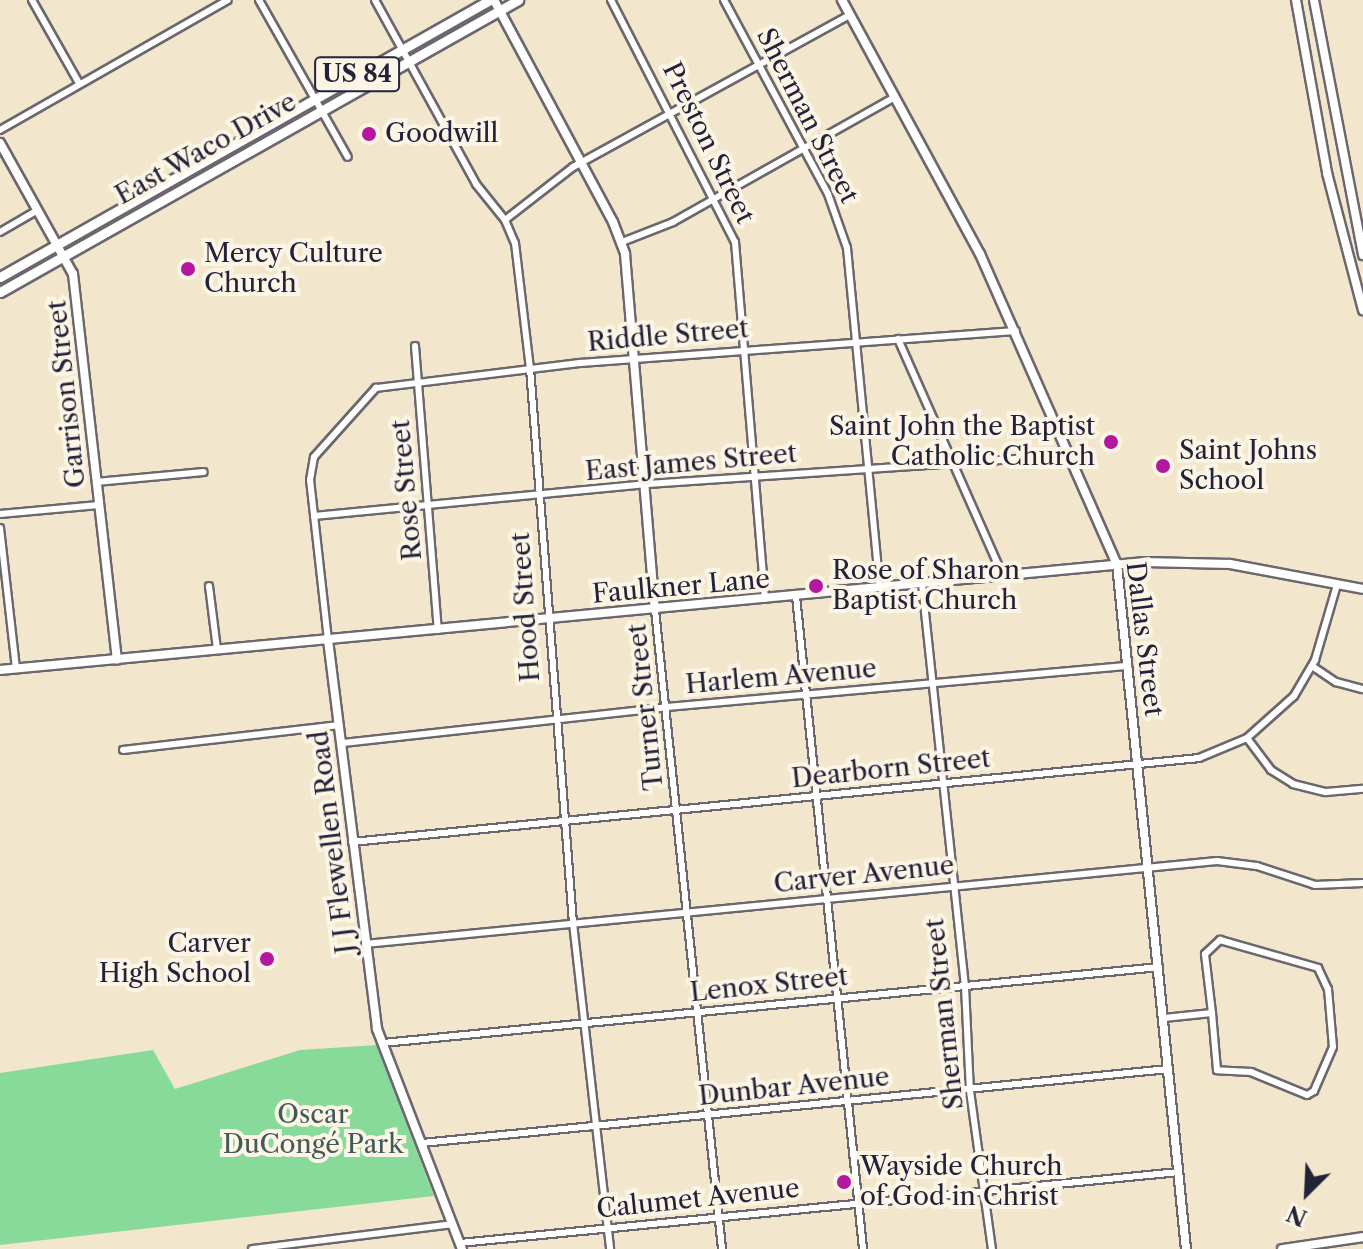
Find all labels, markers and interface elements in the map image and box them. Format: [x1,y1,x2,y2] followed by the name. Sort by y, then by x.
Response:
[749,23,865,209] street label: Sherman Street
[313,54,401,94] road number: US 84
[656,57,760,229] street label: Preston Street
[110,86,302,212] street label: East Waco Drive
[385,118,498,150] place label: Goodwill
[360,125,378,143] marker: Goodwill
[204,238,384,300] place label: Mercy Culture Church
[179,260,197,278] marker: Mercy Culture Church
[42,299,92,489] street label: Garrison Street
[586,313,750,359] street label: Riddle Street
[829,411,1095,472] place label: Saint John the Baptist Catholic Church
[385,418,429,562] street label: Rose Street
[1102,433,1120,451] marker: Saint John the Baptist Catholic Church
[1179,435,1317,496] place label: Saint Johns School
[584,438,798,488] street label: East James Street
[1154,457,1172,475] marker: Saint Johns School
[505,531,547,683] street label: Hood Street
[832,555,1020,616] place label: Rose of Sharon Baptist Church
[1119,560,1169,718] street label: Dallas Street
[591,564,771,610] street label: Faulkner Lane
[807,577,825,595] marker: Rose of Sharon Baptist Church
[622,622,670,792] street label: Turner Street
[684,653,878,701] street label: Harlem Avenue
[304,729,362,955] street label: J J Flewellen Road
[790,743,992,795] street label: Dearborn Street
[771,850,957,900] street label: Carver Avenue
[919,917,971,1111] street label: Sherman Street
[99,928,251,990] place label: Carver High School
[258,950,276,968] marker: Carver High School
[688,961,850,1009] street label: Lenox Street
[696,1061,892,1113] street label: Dunbar Avenue
[223,1099,403,1160] park label: Oscar DuCongé Park
[860,1151,1063,1212] place label: Wayside Church of God in Christ
[1267,1153,1347,1233] north arrow
[595,1173,801,1225] street label: Calumet Avenue
[835,1173,853,1191] marker: Wayside Church of God in Christ
[1283,1199,1311,1232] text: N

